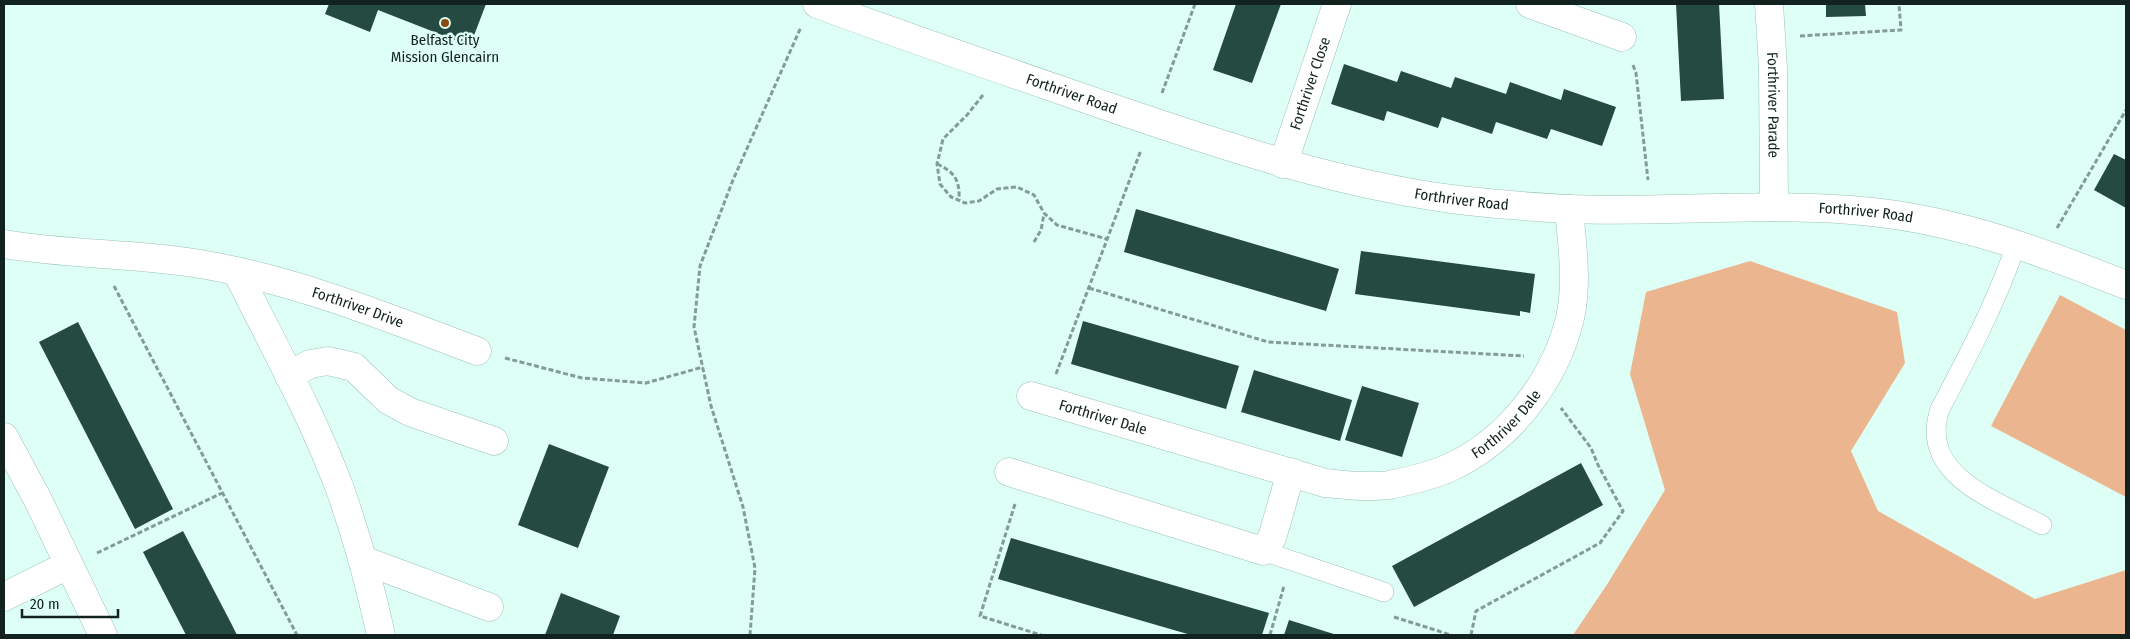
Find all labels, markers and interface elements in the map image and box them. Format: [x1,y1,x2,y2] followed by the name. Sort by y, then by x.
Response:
[439,17,451,29] marker: Belfast City Mission Glencairn
[391,31,499,66] place label: Belfast City Mission Glencairn
[1286,35,1334,132] street label: Forthriver Close
[1763,51,1783,158] street label: Forthriver Parade
[1024,70,1119,118] street label: Forthriver Road
[1413,184,1510,214] street label: Forthriver Road
[1818,199,1915,227] street label: Forthriver Road
[310,283,406,332] street label: Forthriver Drive
[1468,386,1545,462] street label: Forthriver Dale
[1057,396,1149,439] street label: Forthriver Dale
[22,586,119,618] scale bar
[30,595,60,613] text: 20 m

